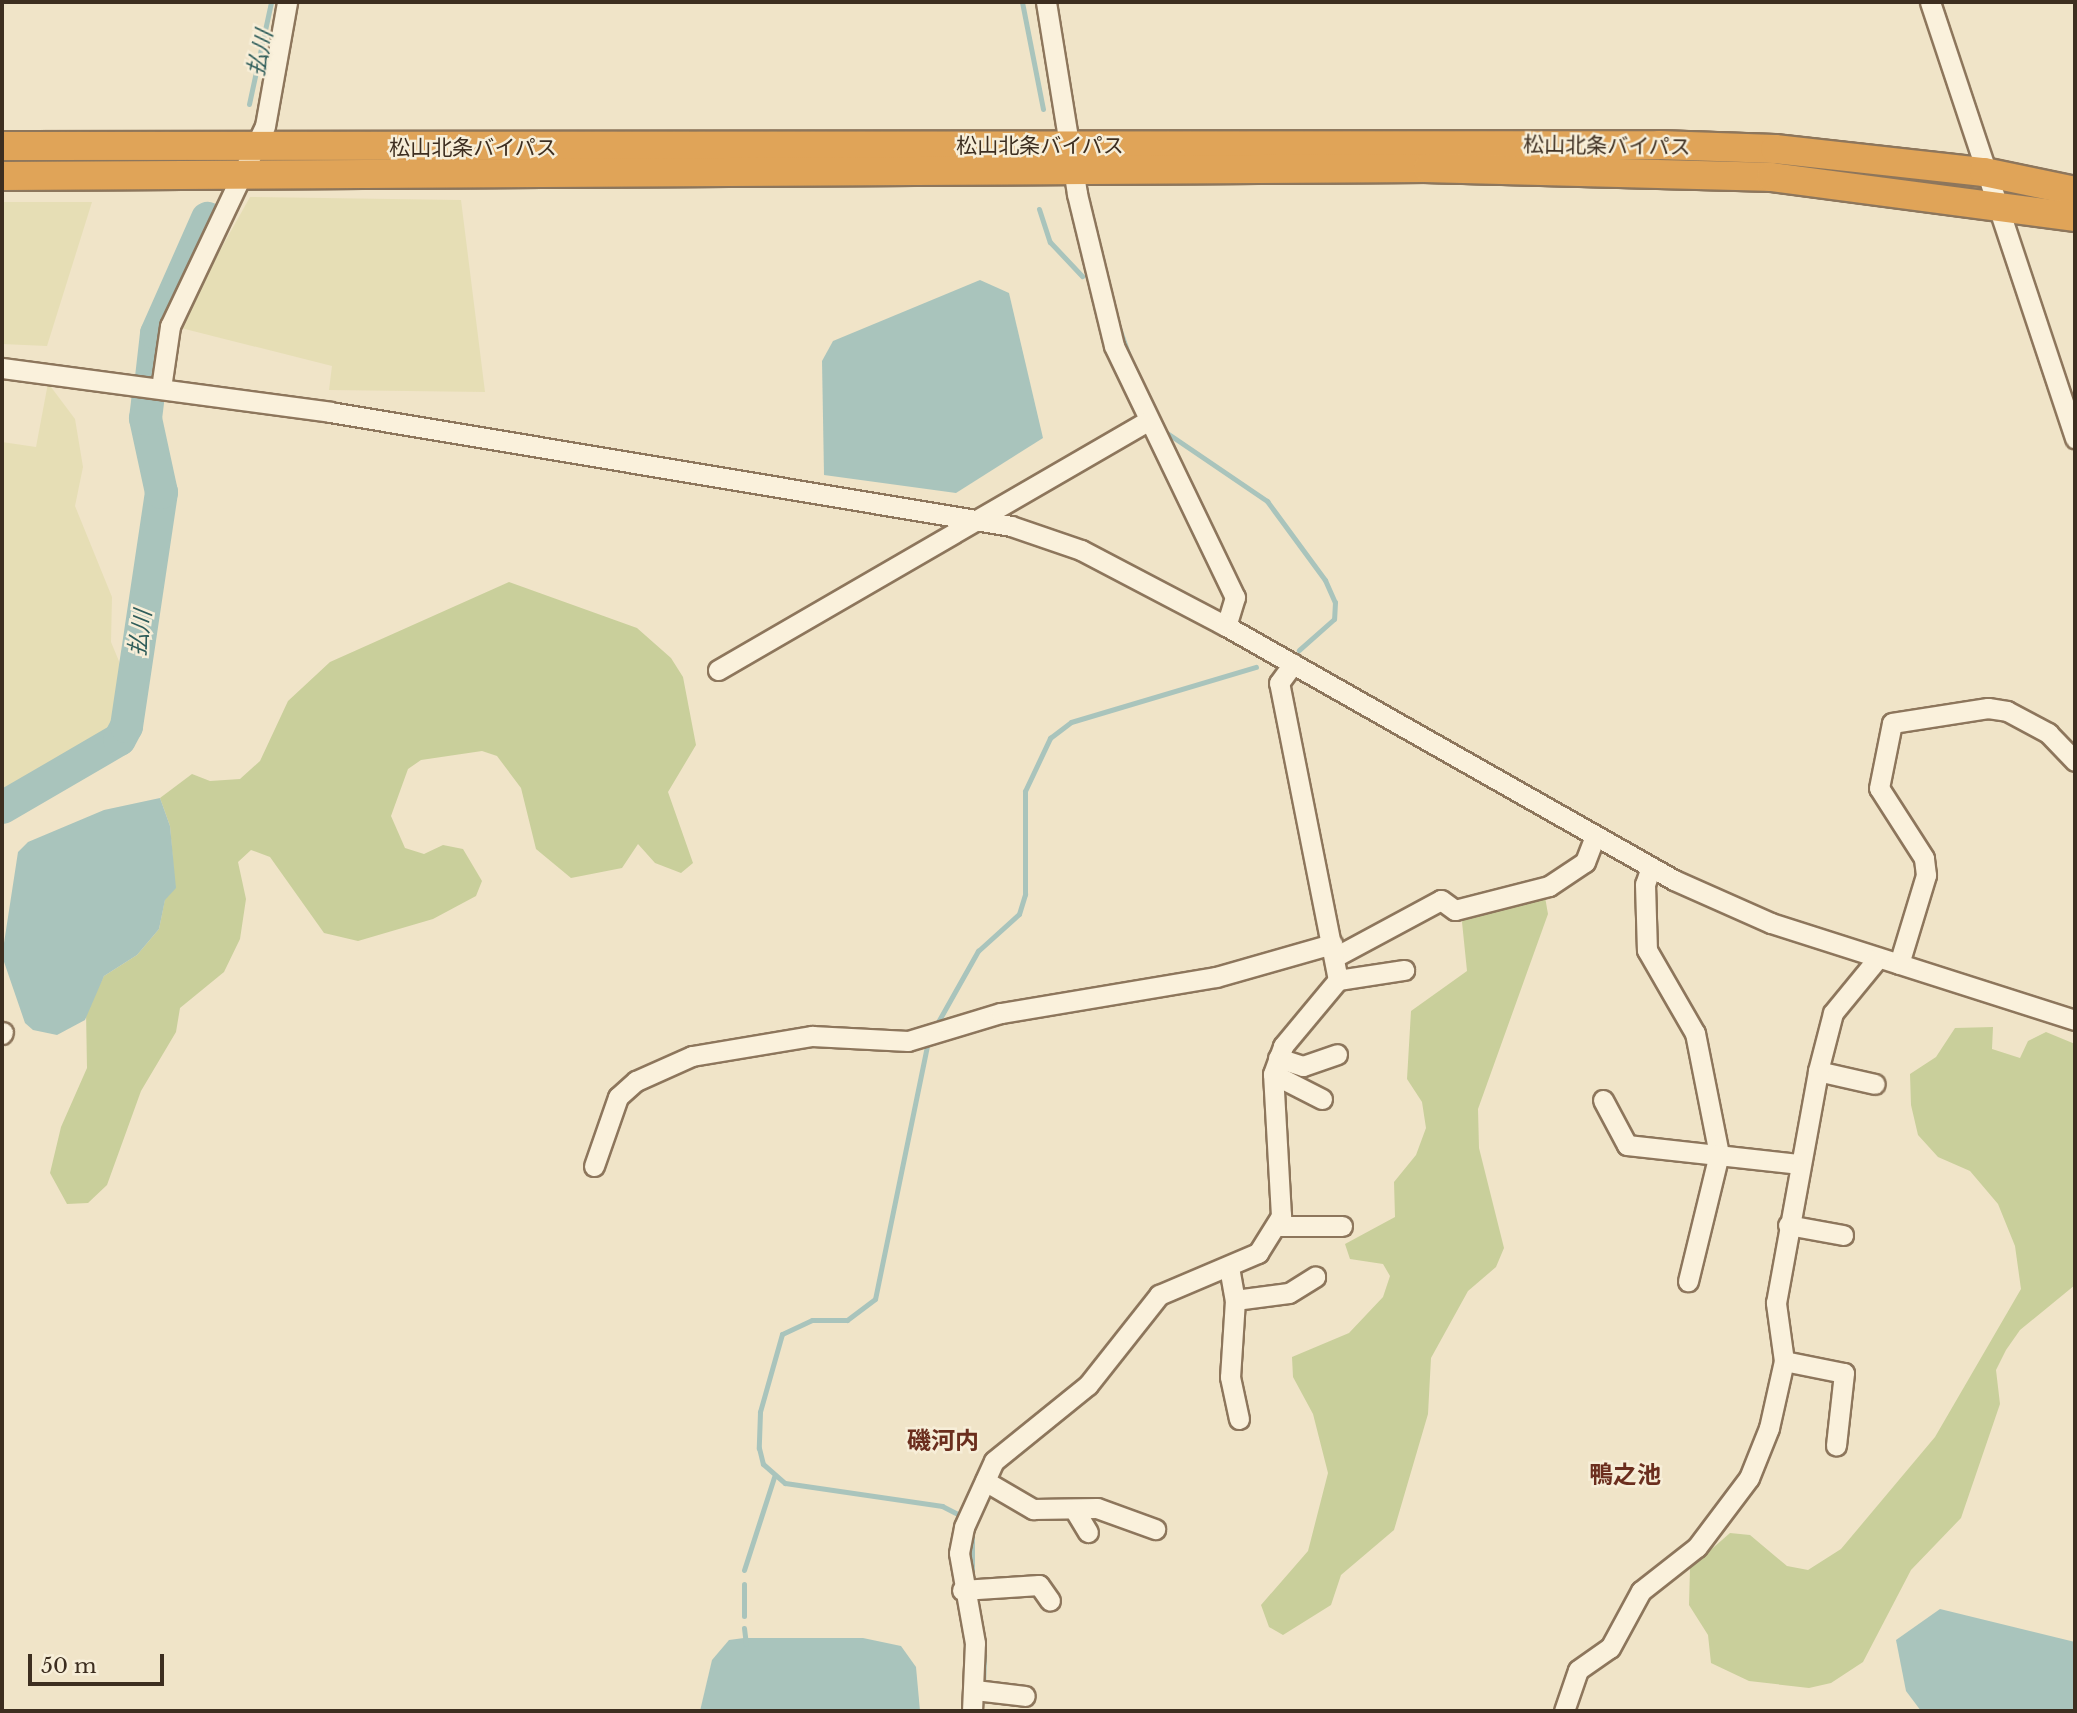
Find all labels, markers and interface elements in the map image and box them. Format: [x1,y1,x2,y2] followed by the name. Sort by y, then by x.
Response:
[242,28,278,78] water label: 払川
[1523,132,1691,160] street label: 松山北条バイパス
[956,133,1124,159] street label: 松山北条バイパス
[389,135,557,161] street label: 松山北条バイパス
[123,608,157,658] water label: 払川
[907,1427,979,1455] district label: 磯河内
[1589,1461,1661,1489] district label: 鴨之池
[32,1640,168,1684] scale bar
[41,1653,96,1679] text: 50 m

